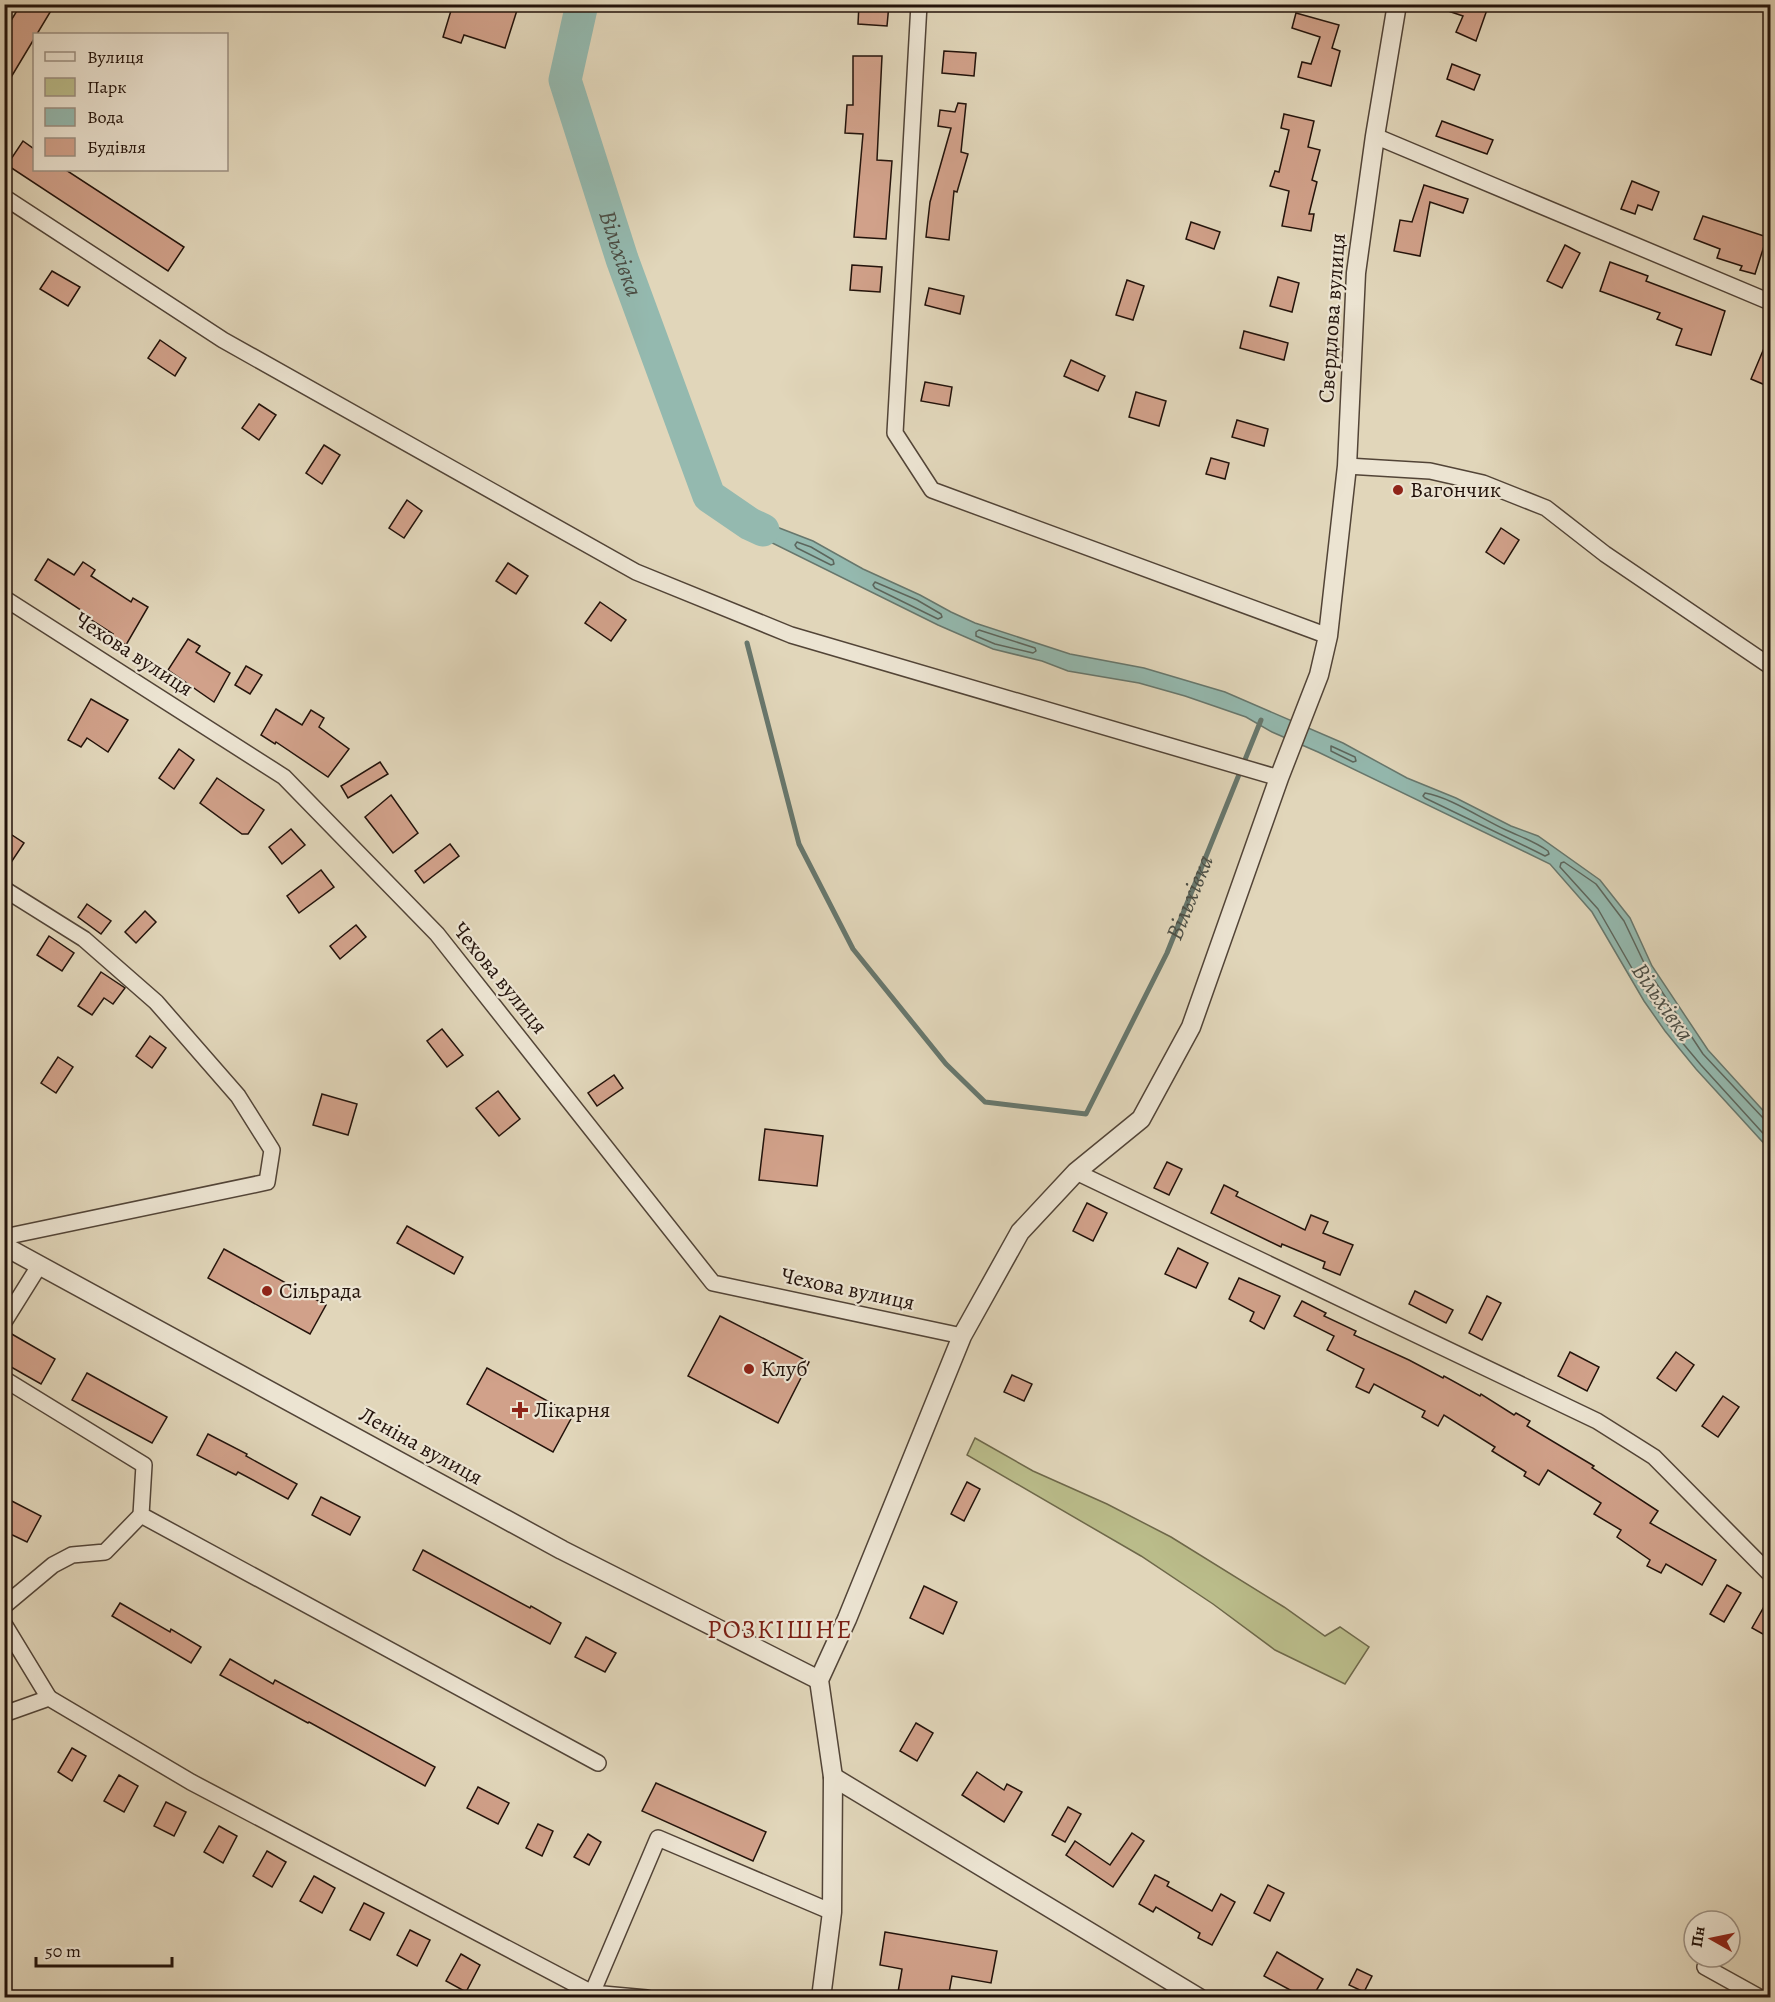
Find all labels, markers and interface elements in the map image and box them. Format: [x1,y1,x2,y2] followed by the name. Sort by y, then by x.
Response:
[33,33,228,171] legend
[87,45,144,69] text: Вулиця
[87,75,127,99] text: Парк
[87,105,125,129] text: Вода
[87,135,146,159] text: Будівля
[591,206,650,301] water label: Вільхівка
[1311,232,1353,404] street label: Свердлова вулиця
[1410,475,1501,505] place label: Вагончик
[1391,483,1405,497] marker: Вагончик
[69,604,199,704] street label: Чехова вулиця
[1158,850,1221,945] water label: Вільхівка
[446,916,554,1040] street label: Чехова вулиця
[1624,956,1702,1048] water label: Вільхівка
[778,1260,918,1318] street label: Чехова вулиця
[279,1276,363,1306] place label: Сільрада
[260,1284,274,1298] marker: Сільрада
[761,1354,808,1384] place label: Клуб
[742,1362,756,1376] marker: Клуб
[534,1395,610,1425] place label: Лікарня
[354,1400,488,1492] street label: Леніна вулиця
[511,1401,529,1419] marker: Лікарня
[707,1612,853,1647] district label: РОЗКІШНЕ
[1682,1909,1742,1969] north arrow
[1686,1925,1711,1949] text: Пн
[36,1930,172,1968] scale bar
[45,1939,81,1963] text: 50 m

